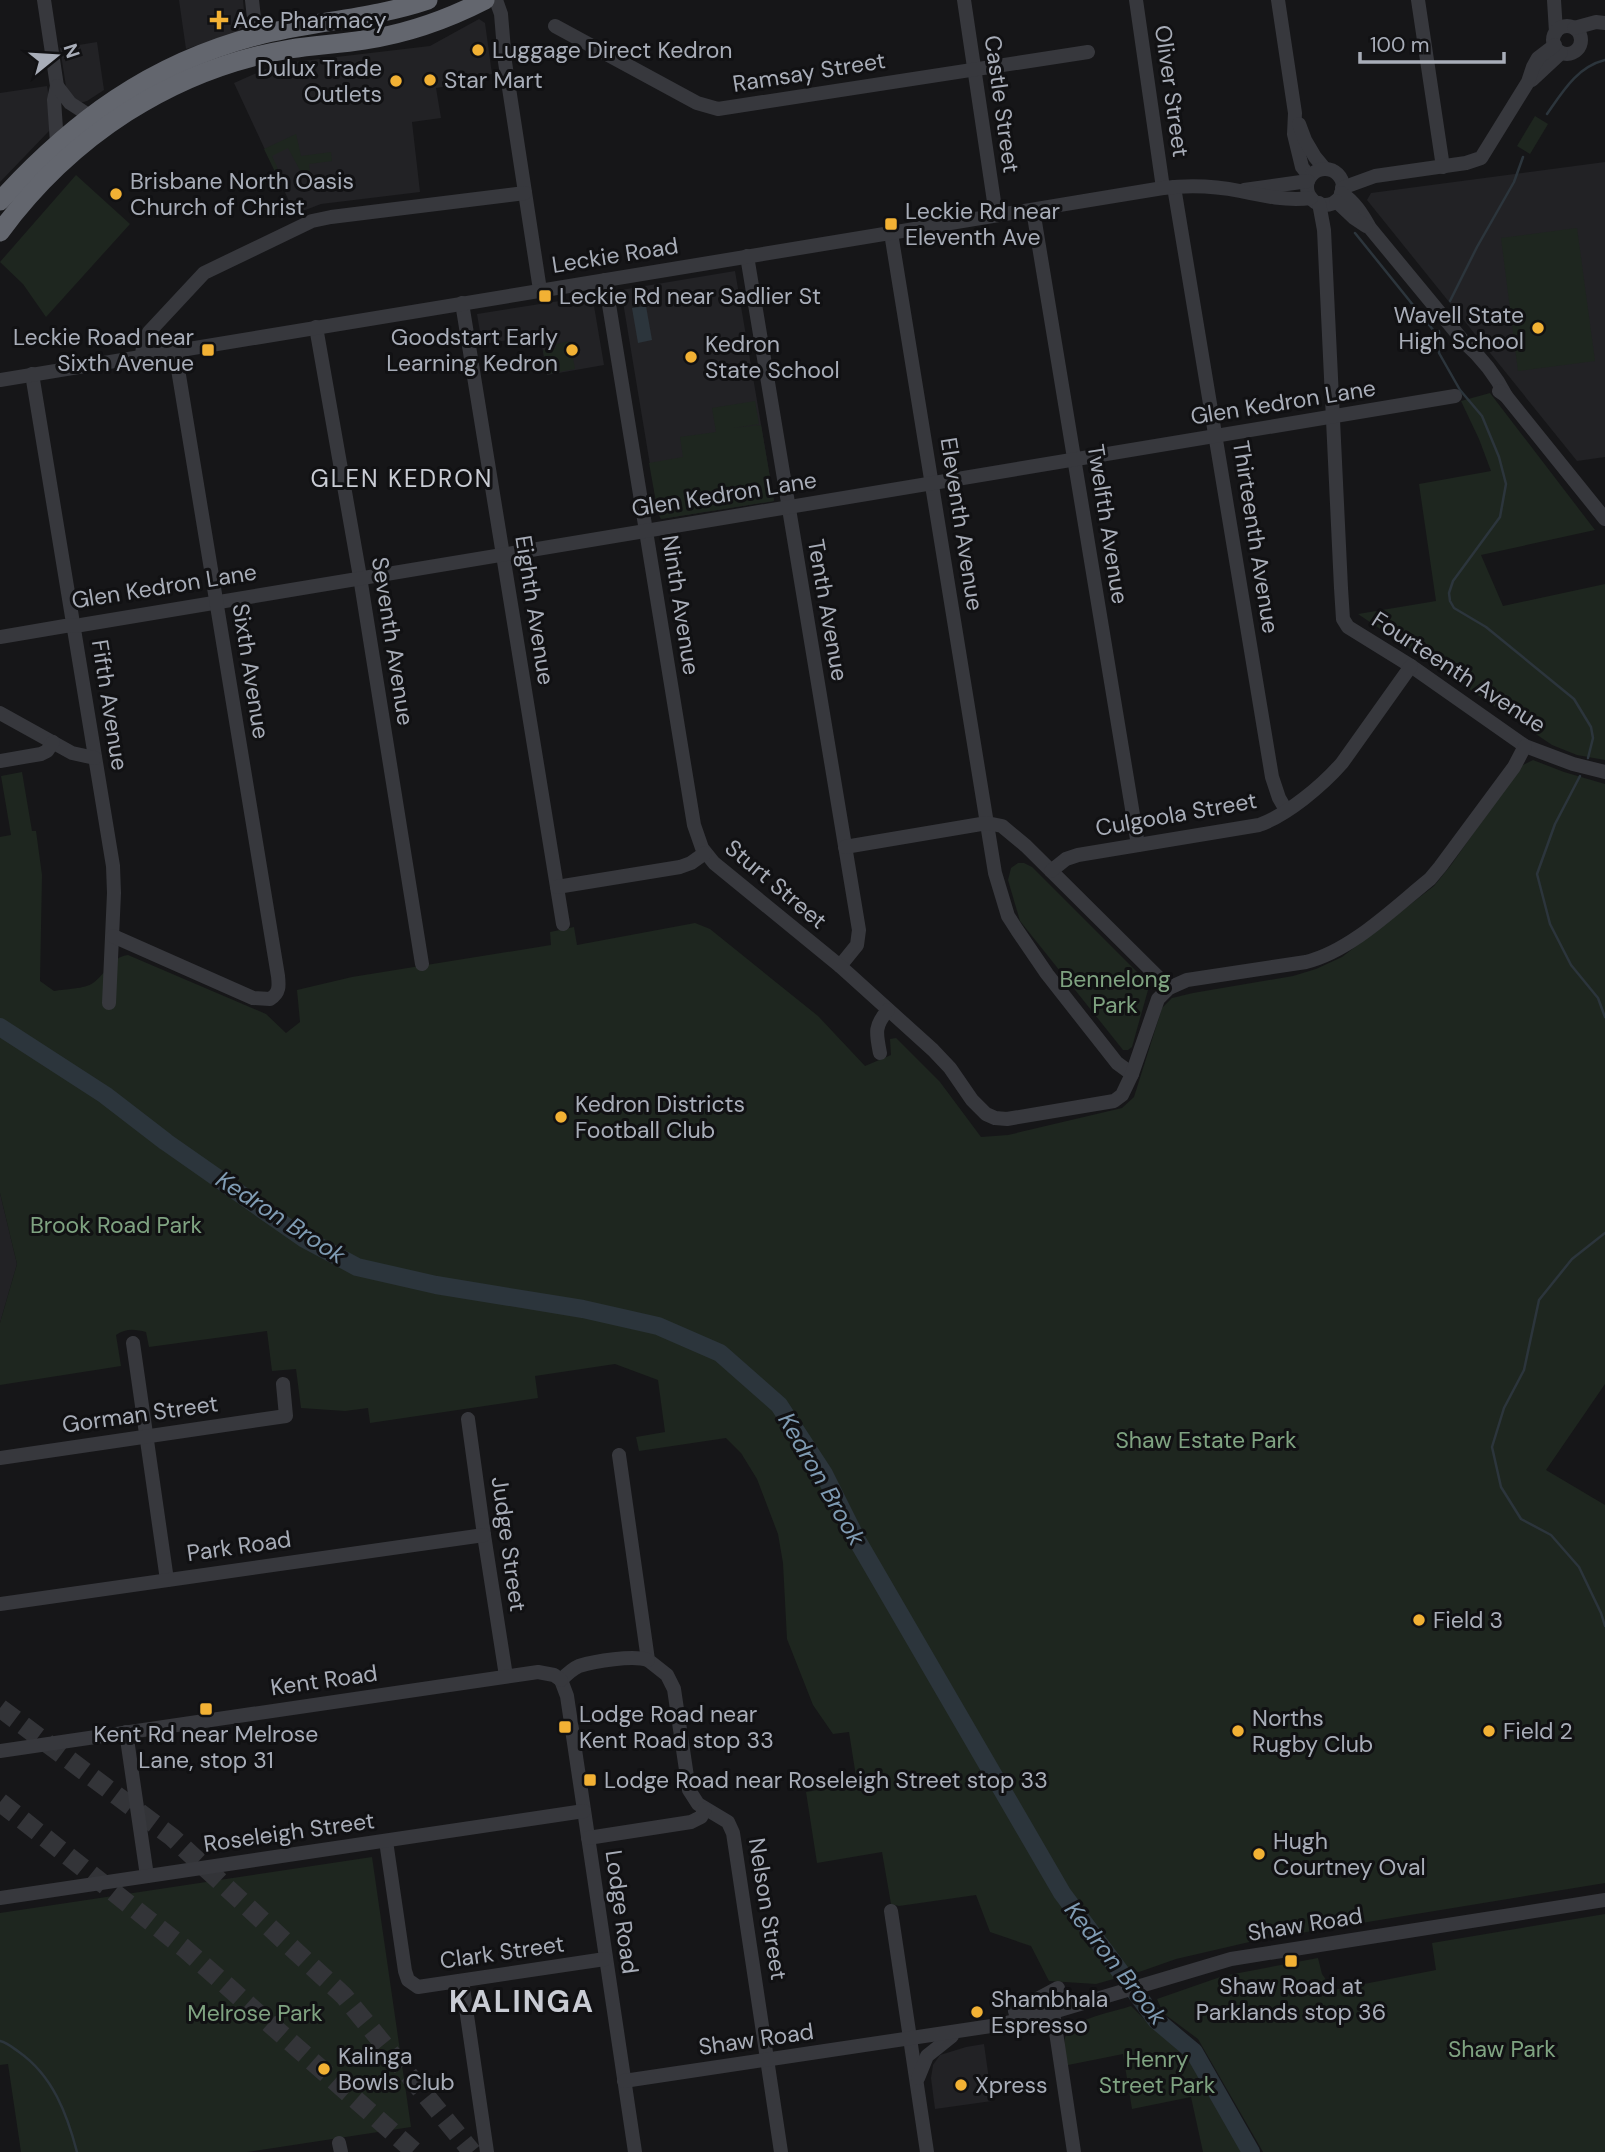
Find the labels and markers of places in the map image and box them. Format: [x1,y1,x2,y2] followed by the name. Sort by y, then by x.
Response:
[233,5,387,35] place label: Ace Pharmacy
[211,12,227,28] marker: Ace Pharmacy
[492,35,733,65] place label: Luggage Direct Kedron
[470,42,486,58] marker: Luggage Direct Kedron
[257,53,382,109] place label: Dulux Trade Outlets
[444,65,543,95] place label: Star Mart
[422,72,438,88] marker: Star Mart
[388,73,404,89] marker: Dulux Trade Outlets
[130,166,354,222] place label: Brisbane North Oasis Church of Christ
[108,186,124,202] marker: Brisbane North Oasis Church of Christ
[905,196,1060,252] place label: Leckie Rd near Eleventh Ave
[883,216,899,232] marker: Leckie Rd near Eleventh Ave
[559,281,821,311] place label: Leckie Rd near Sadlier St
[537,288,553,304] marker: Leckie Rd near Sadlier St
[1393,300,1524,356] place label: Wavell State High School
[1530,320,1546,336] marker: Wavell State High School
[13,322,194,378] place label: Leckie Road near Sixth Avenue
[386,322,558,378] place label: Goodstart Early Learning Kedron
[705,329,840,385] place label: Kedron State School
[200,342,216,358] marker: Leckie Road near Sixth Avenue
[564,342,580,358] marker: Goodstart Early Learning Kedron
[683,349,699,365] marker: Kedron State School
[575,1089,745,1145] place label: Kedron Districts Football Club
[553,1109,569,1125] marker: Kedron Districts Football Club
[1433,1605,1503,1635] place label: Field 3
[1411,1612,1427,1628] marker: Field 3
[579,1699,774,1755] place label: Lodge Road near Kent Road stop 33
[198,1701,214,1717] marker: Kent Rd near Melrose Lane, stop 31
[1252,1703,1373,1759] place label: Norths Rugby Club
[1503,1716,1573,1746] place label: Field 2
[94,1719,318,1775] place label: Kent Rd near Melrose Lane, stop 31
[557,1719,573,1735] marker: Lodge Road near Kent Road stop 33
[1230,1723,1246,1739] marker: Norths Rugby Club
[1481,1723,1497,1739] marker: Field 2
[604,1765,1048,1795] place label: Lodge Road near Roseleigh Street stop 33
[582,1772,598,1788] marker: Lodge Road near Roseleigh Street stop 33
[1273,1826,1426,1882] place label: Hugh Courtney Oval
[1251,1846,1267,1862] marker: Hugh Courtney Oval
[1283,1953,1299,1969] marker: Shaw Road at Parklands stop 36
[1196,1971,1386,2027] place label: Shaw Road at Parklands stop 36
[991,1984,1108,2040] place label: Shambhala Espresso
[969,2004,985,2020] marker: Shambhala Espresso
[338,2041,455,2097] place label: Kalinga Bowls Club
[316,2061,332,2077] marker: Kalinga Bowls Club
[975,2070,1048,2100] place label: Xpress
[953,2077,969,2093] marker: Xpress

